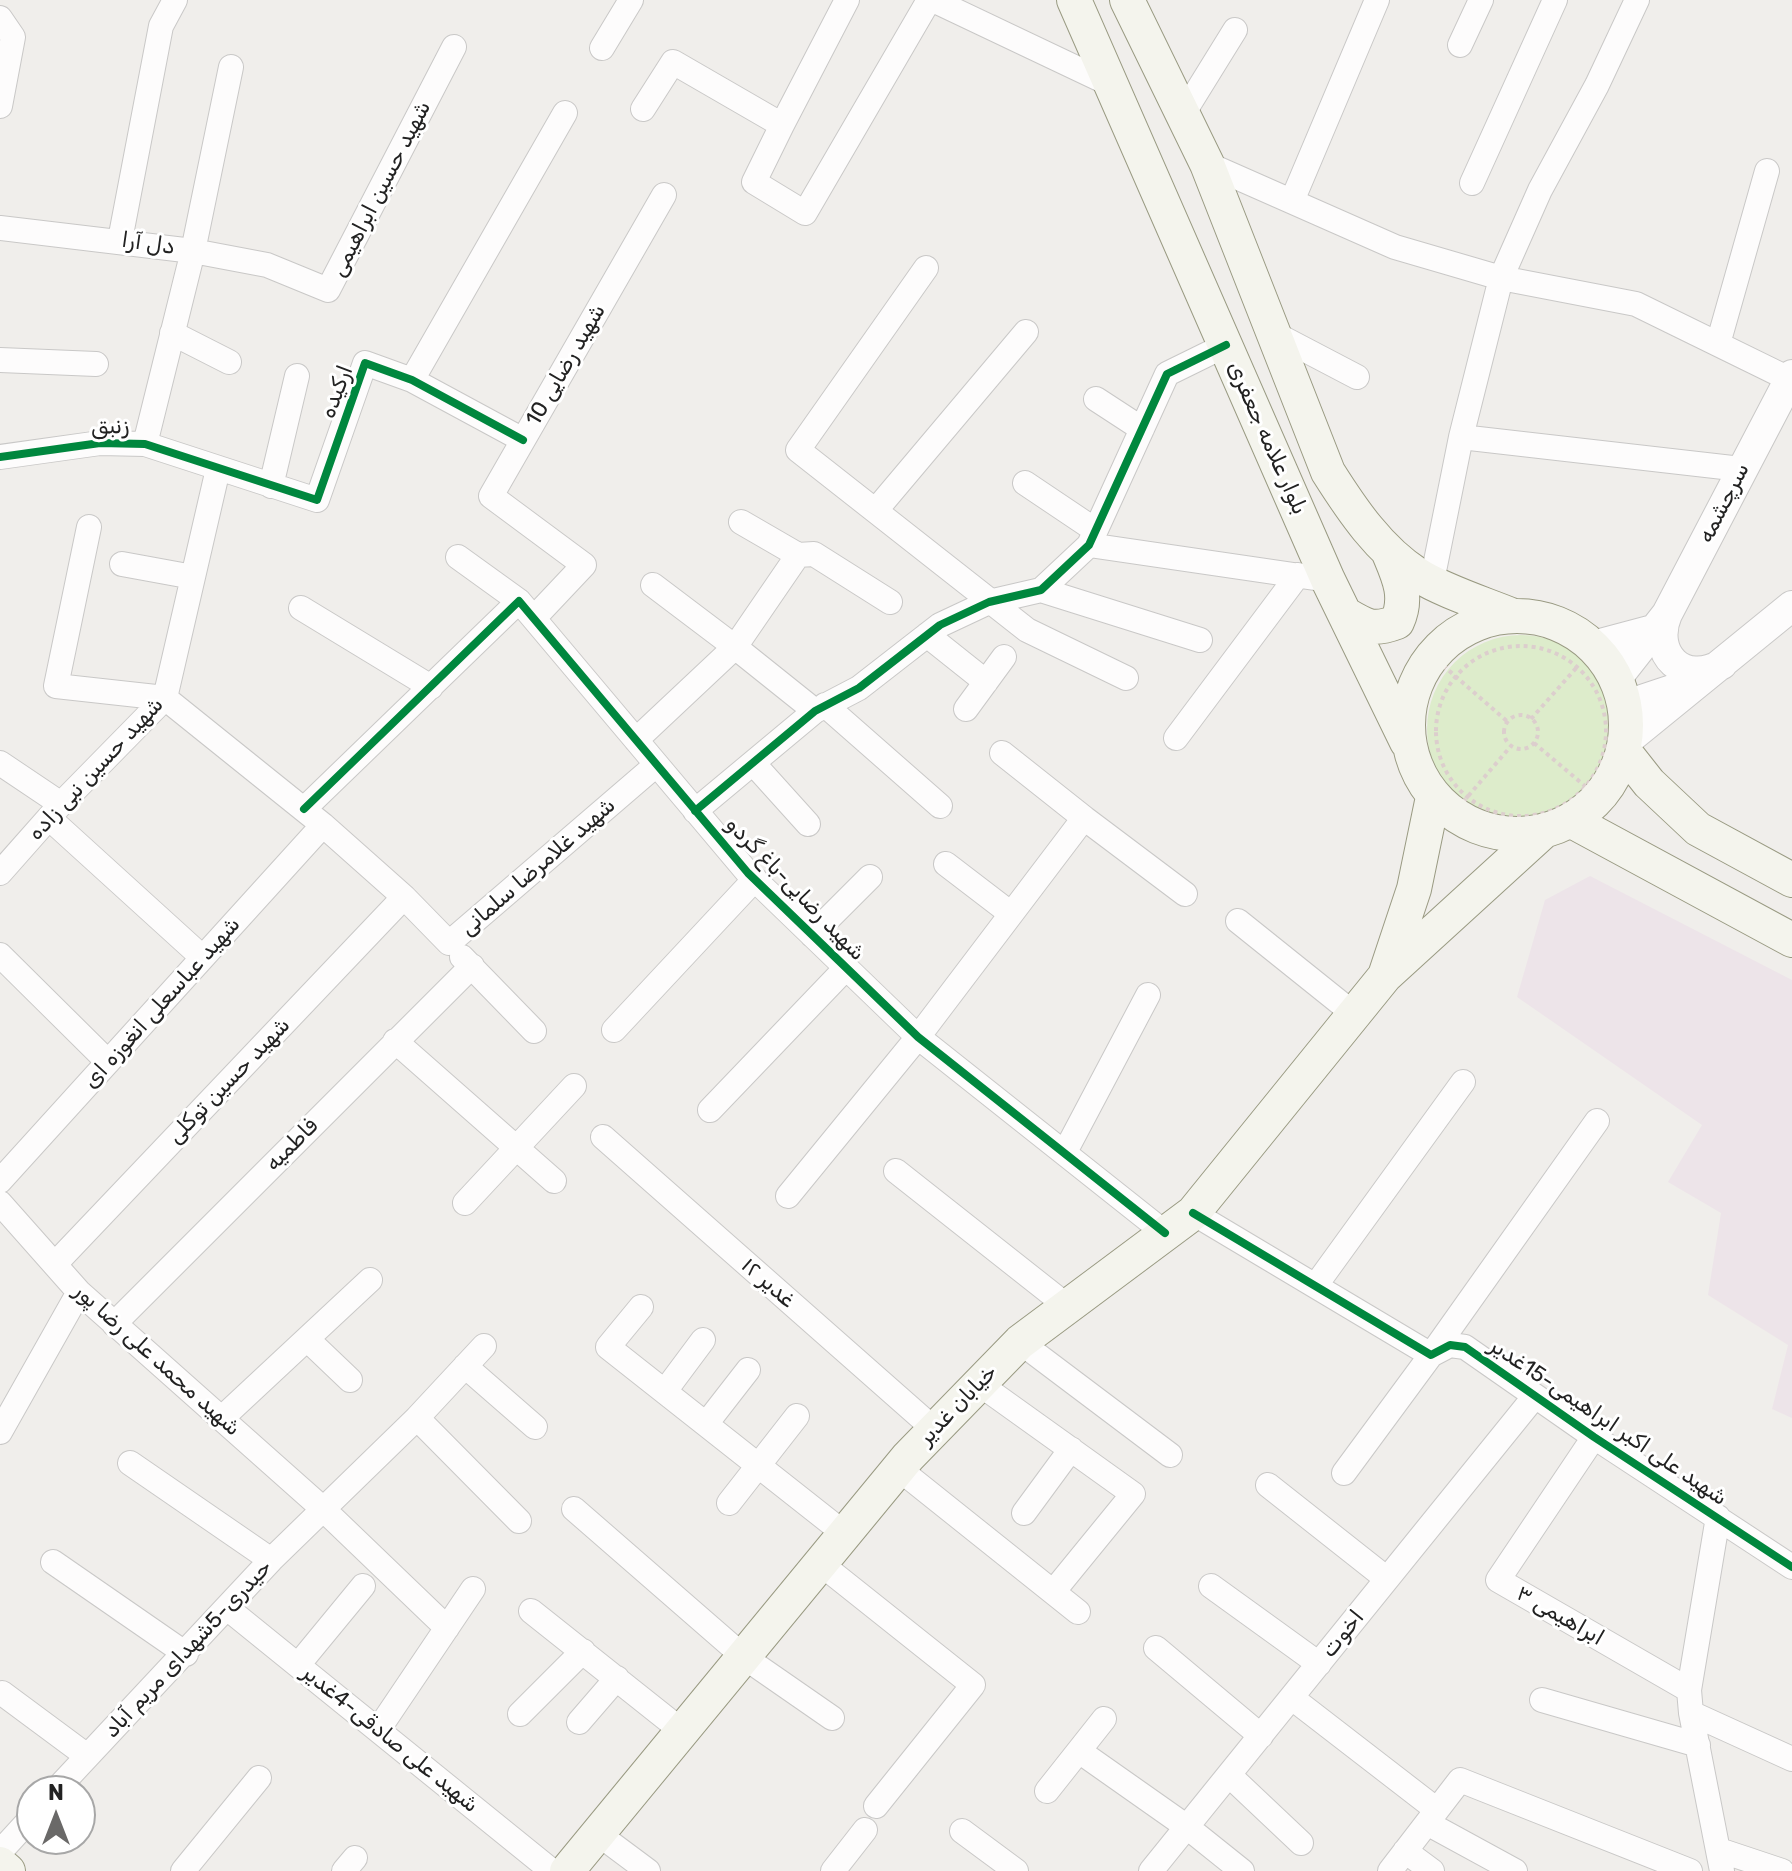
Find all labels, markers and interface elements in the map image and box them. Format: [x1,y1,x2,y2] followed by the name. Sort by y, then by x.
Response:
[325,97,437,281] street label: شهید حسین ابراهیمی
[120,227,176,261] street label: دل آرا
[521,299,611,431] street label: شهید رضایی 10
[1221,357,1313,519] street label: بلوار علامه جعفری
[315,362,359,422] street label: ارکیده
[90,413,130,441] street label: زنبق
[1693,459,1755,547] street label: سرچشمه
[23,692,169,846] street label: شهید حسین نبی زاده
[455,792,621,942] street label: شهید غلامرضا سلمانی
[720,812,870,966] street label: شهید رضایی-باغ گردو
[78,912,246,1094] street label: شهید عباسعلی انغوزه ای
[162,1012,296,1150] street label: شهید حسین توکلی
[260,1113,324,1177] street label: فاطمیه
[736,1252,800,1314] street label: غدیر ۱۲
[68,1278,246,1442] street label: شهید محمد علی رضا پور
[1484,1332,1732,1512] street label: شهید علی اکبر ابراهیمی-15غدیر
[913,1359,1003,1451] street label: خیابان غدیر
[99,1554,277,1744] street label: حیدری-5شهدای مریم آباد
[1511,1580,1609,1652] street label: ابراهیمی ۳
[1316,1605,1370,1663] street label: اخوت
[296,1660,484,1818] street label: شهید علی صادقی-4غدیر
[16,1775,96,1855] north arrow
[48,1779,64,1806] text: N

